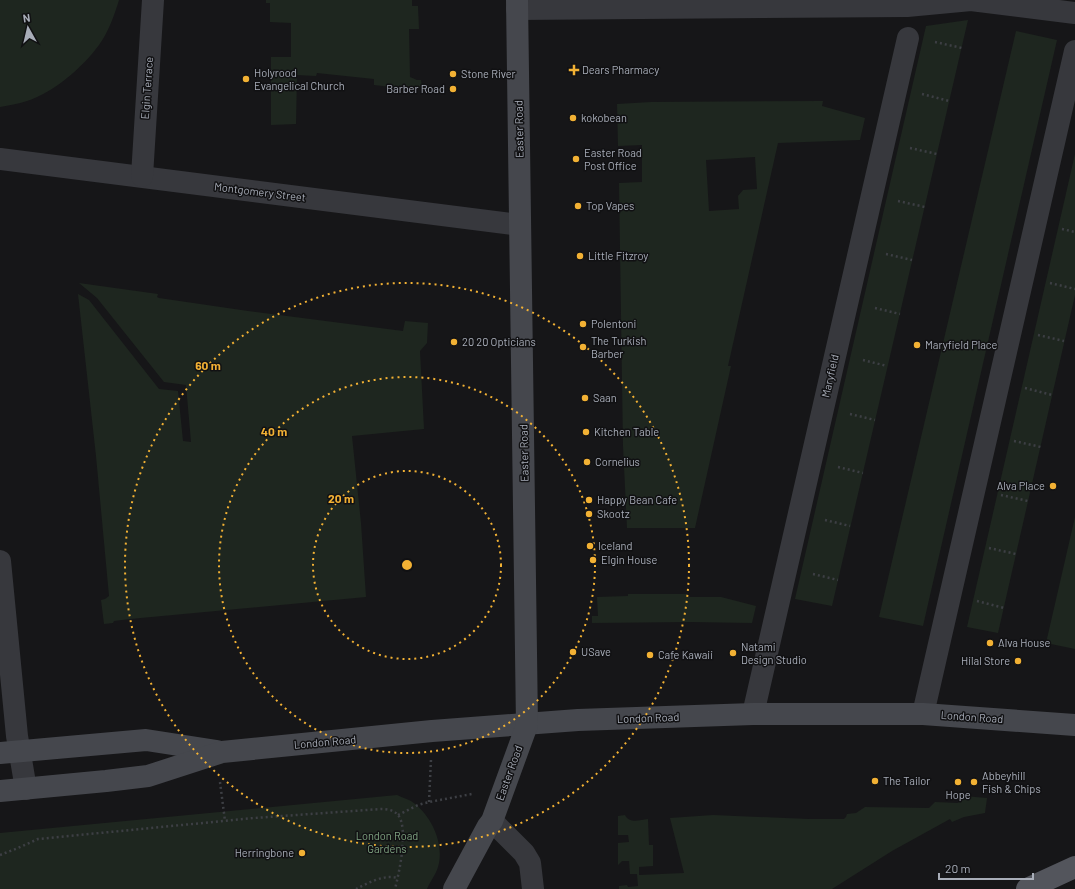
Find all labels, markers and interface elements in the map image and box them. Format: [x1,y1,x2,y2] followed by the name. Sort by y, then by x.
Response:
[8,8,48,48] north arrow
[22,11,31,25] text: N
[138,56,155,120] street label: Elgin Terrace
[582,63,659,76] place label: Dears Pharmacy
[569,65,579,75] marker: Dears Pharmacy
[254,66,345,92] place label: Holyrood Evangelical Church
[461,67,516,80] place label: Stone River
[448,69,458,79] marker: Stone River
[241,74,251,84] marker: Holyrood Evangelical Church
[386,82,445,95] place label: Barber Road
[448,84,458,94] marker: Barber Road
[511,100,526,158] street label: Easter Road
[581,111,627,124] place label: kokobean
[568,113,578,123] marker: kokobean
[584,146,642,172] place label: Easter Road Post Office
[571,154,581,164] marker: Easter Road Post Office
[214,179,307,204] street label: Montgomery Street
[586,199,634,212] place label: Top Vapes
[573,201,583,211] marker: Top Vapes
[588,249,648,262] place label: Little Fitzroy
[575,251,585,261] marker: Little Fitzroy
[591,317,636,330] place label: Polentoni
[578,319,588,329] marker: Polentoni
[591,334,646,360] place label: The Turkish Barber
[462,335,536,348] place label: 20 20 Opticians
[449,337,459,347] marker: 20 20 Opticians
[925,338,998,351] place label: Maryfield Place
[912,340,922,350] marker: Maryfield Place
[578,342,588,352] marker: The Turkish Barber
[818,353,841,399] street label: Maryfield
[195,358,221,372] text: 60 m
[593,391,617,404] place label: Saan
[580,393,590,403] marker: Saan
[261,424,287,438] text: 40 m
[516,424,531,482] street label: Easter Road
[594,425,659,438] place label: Kitchen Table
[581,427,591,437] marker: Kitchen Table
[595,455,640,468] place label: Cornelius
[582,457,592,467] marker: Cornelius
[997,479,1045,492] place label: Alva Place
[1048,481,1058,491] marker: Alva Place
[328,491,354,505] text: 20 m
[597,493,677,506] place label: Happy Bean Cafe
[584,495,594,505] marker: Happy Bean Cafe
[597,507,630,520] place label: Skootz
[584,509,594,519] marker: Skootz
[598,539,632,552] place label: Iceland
[585,541,595,551] marker: Iceland
[601,553,657,566] place label: Elgin House
[588,555,598,565] marker: Elgin House
[400,558,414,572] centre of rings
[998,636,1051,649] place label: Alva House
[985,638,995,648] marker: Alva House
[741,640,807,666] place label: Natami Design Studio
[581,645,611,658] place label: USave
[568,647,578,657] marker: USave
[658,648,713,661] place label: Cafe Kawaii
[728,648,738,658] marker: Natami Design Studio
[645,650,655,660] marker: Cafe Kawaii
[961,654,1010,667] place label: Hilal Store
[1013,656,1023,666] marker: Hilal Store
[940,708,1004,725] street label: London Road
[617,710,679,725] street label: London Road
[293,732,357,751] street label: London Road
[493,743,525,802] street label: Easter Road
[982,769,1041,795] place label: Abbeyhill Fish & Chips
[883,774,930,787] place label: The Tailor
[870,776,880,786] marker: The Tailor
[953,777,963,787] marker: Hope
[969,777,979,787] marker: Abbeyhill Fish & Chips
[945,788,971,801] place label: Hope
[356,829,418,855] park label: London Road Gardens
[235,846,294,859] place label: Herringbone
[297,848,307,858] marker: Herringbone
[939,855,1033,881] scale bar
[945,861,971,875] text: 20 m

